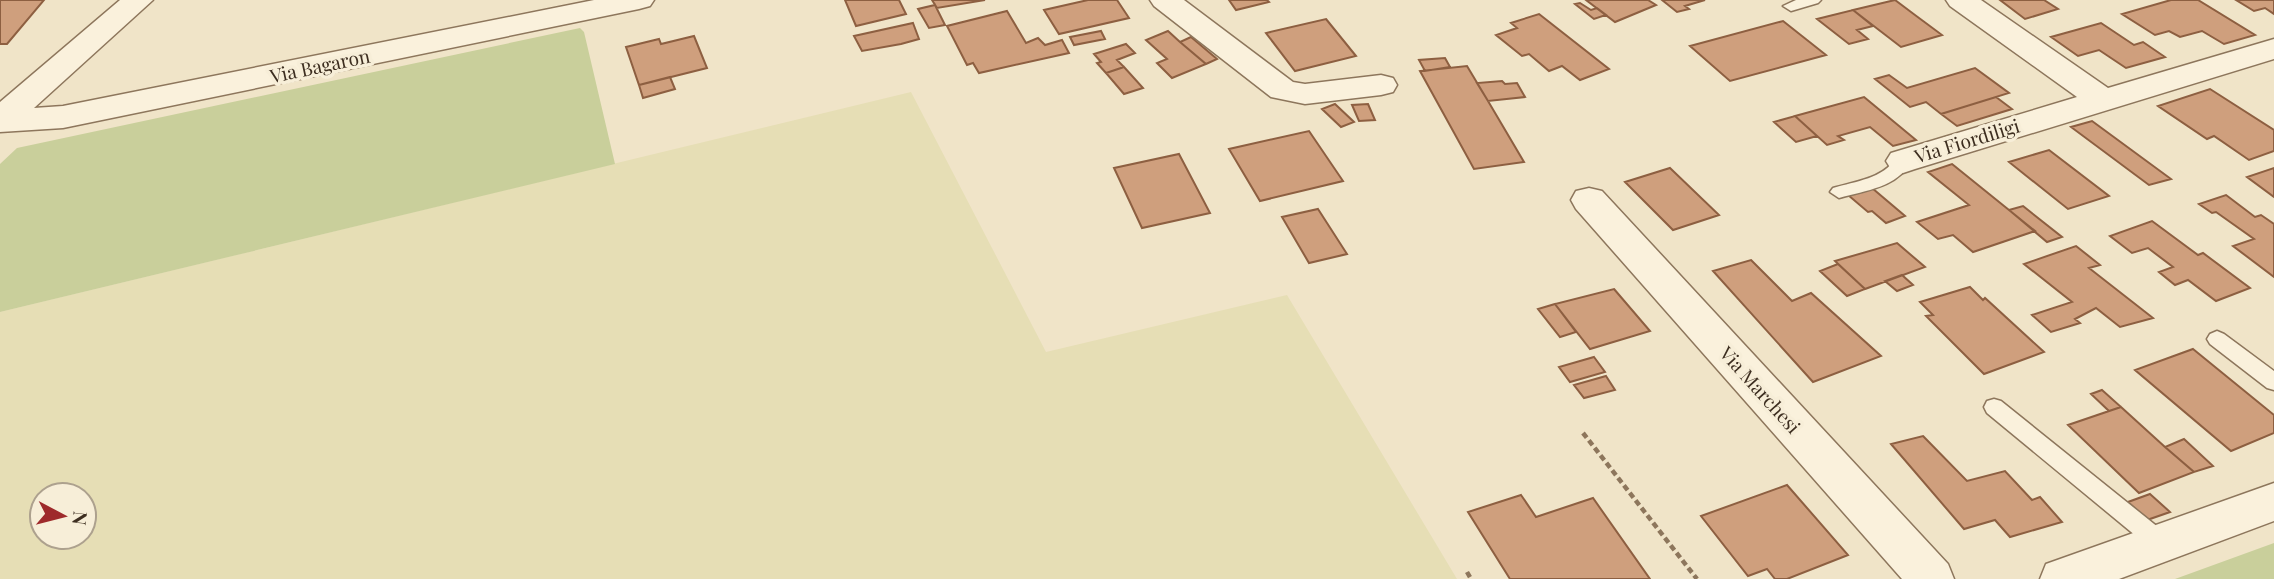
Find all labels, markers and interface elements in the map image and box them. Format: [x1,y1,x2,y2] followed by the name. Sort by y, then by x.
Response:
[267,42,373,88] street label: Via Bagaron
[1910,112,2023,169] street label: Via Fiordiligi
[1714,339,1807,439] street label: Via Marchesi
[28,481,98,551] north arrow
[67,510,95,527] text: N

